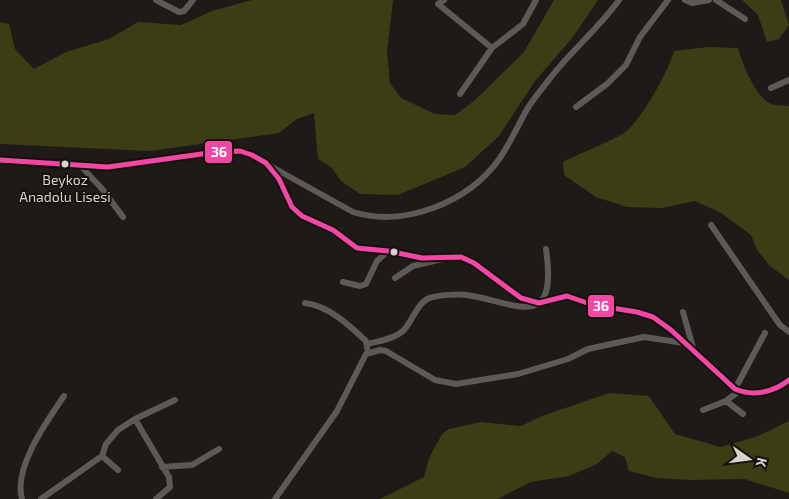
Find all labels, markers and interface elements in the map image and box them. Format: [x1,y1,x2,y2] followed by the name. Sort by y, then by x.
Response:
[204,140,233,164] line badge: 36
[211,143,227,160] text: 36
[60,159,70,169] marker: Beykoz Anadolu Lisesi
[19,171,111,205] place label: Beykoz Anadolu Lisesi
[389,247,399,257] unlabelled marker
[587,294,615,318] line badge: 36
[593,297,609,314] text: 36
[724,434,774,484] north arrow
[753,456,771,469] text: K

